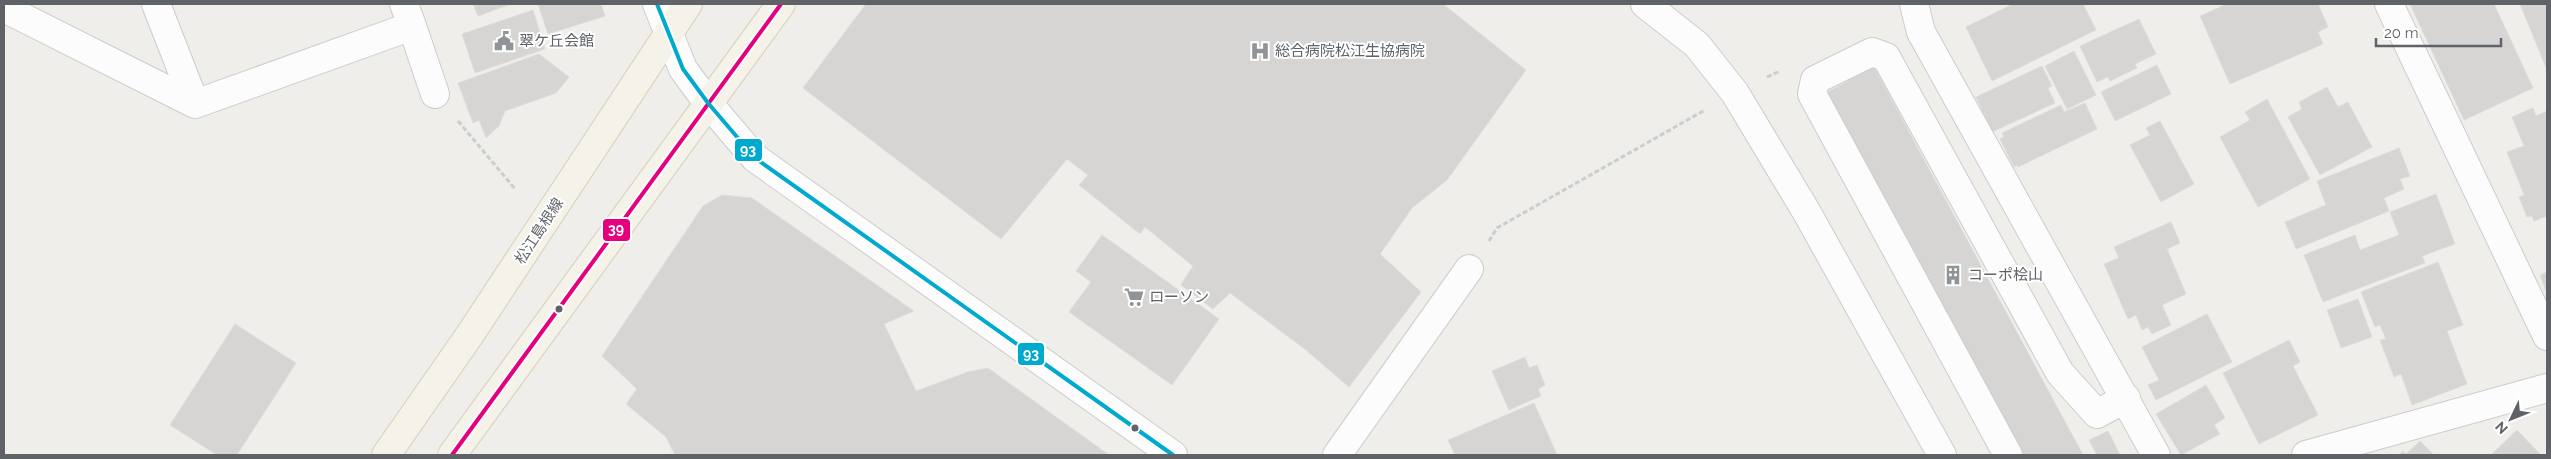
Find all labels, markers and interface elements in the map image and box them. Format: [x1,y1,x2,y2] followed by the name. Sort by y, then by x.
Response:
[2376,15,2501,47] scale bar
[2384,24,2419,42] text: 20 m
[493,30,515,52] public building icon: 翠ケ丘会館
[519,32,594,50] place label: 翠ケ丘会館
[1249,40,1271,62] hospital icon: 総合病院松江生協病院
[1275,42,1425,60] place label: 総合病院松江生協病院
[734,138,763,162] line badge: 93
[740,142,756,158] text: 93
[511,195,567,267] street label: 松江島根線
[602,218,631,242] line badge: 39
[608,221,624,237] text: 39
[1942,264,1964,286] building icon: コーポ桧山
[1968,266,2043,284] place label: コーポ桧山
[1123,286,1145,308] supermarket icon: ローソン
[1149,288,1209,306] place label: ローソン
[554,304,564,314] unlabelled marker
[1017,342,1045,366] line badge: 93
[1023,346,1039,362] text: 93
[2486,394,2536,444] north arrow
[2492,419,2511,437] text: N
[1130,423,1140,433] unlabelled marker

